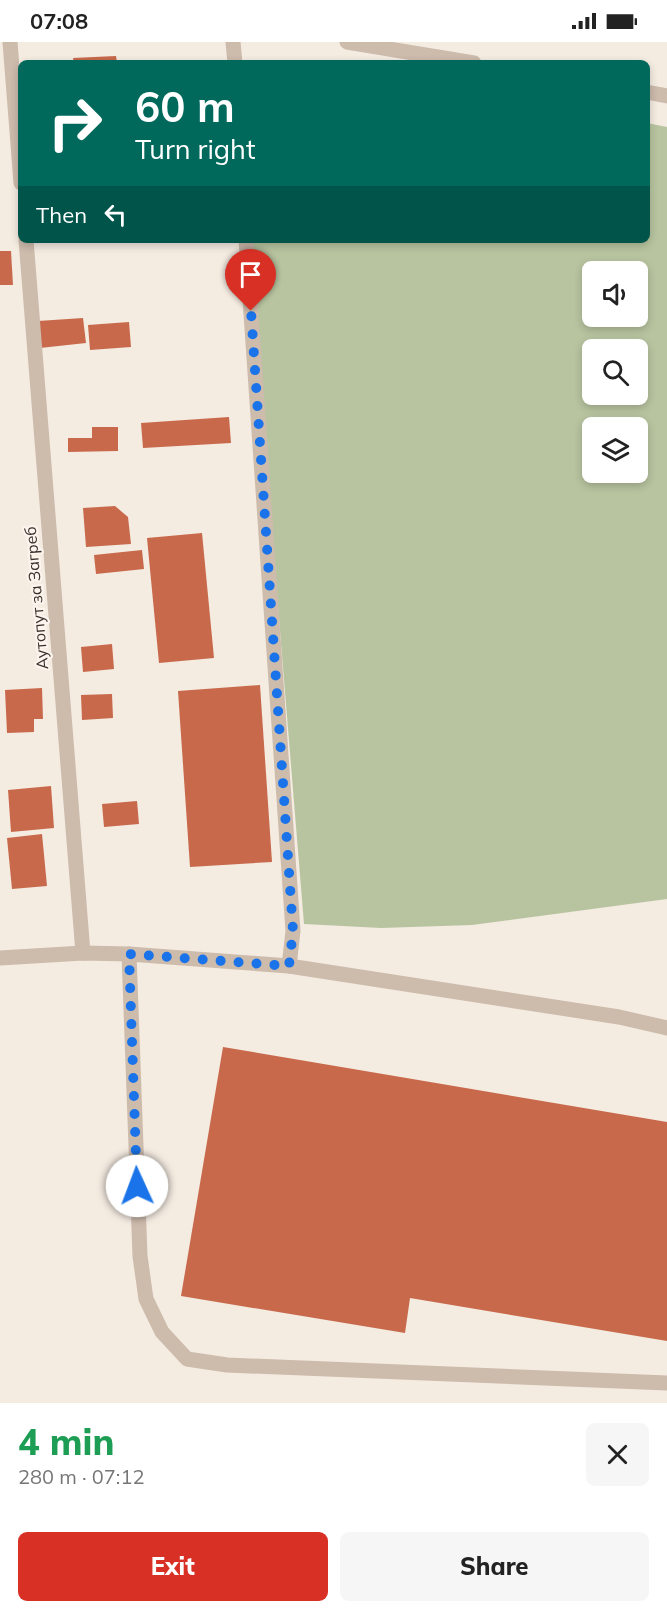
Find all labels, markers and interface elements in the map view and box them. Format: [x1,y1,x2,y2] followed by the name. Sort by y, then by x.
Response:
[30,7,88,35] text: 07:08
[135,80,235,133] text: 60 m
[36,84,114,162] icon: right
[135,132,255,166] text: Turn right
[99,198,132,231] icon: left
[36,201,87,229] text: Then
[225,249,276,311] pin
[234,258,267,291] icon: arrive
[582,261,648,483] map controls
[582,261,648,327] button: sound
[582,339,648,405] button: search
[582,417,648,483] button: layers
[20,526,52,670] street label: Аутопут за Загреб
[105,1154,169,1218] position arrow
[18,1419,114,1464] text: 4 min
[586,1423,649,1486] button: close
[18,1464,144,1489] text: 280 m · 07:12
[18,1532,328,1601] button: Exit
[340,1532,649,1601] button: Share

